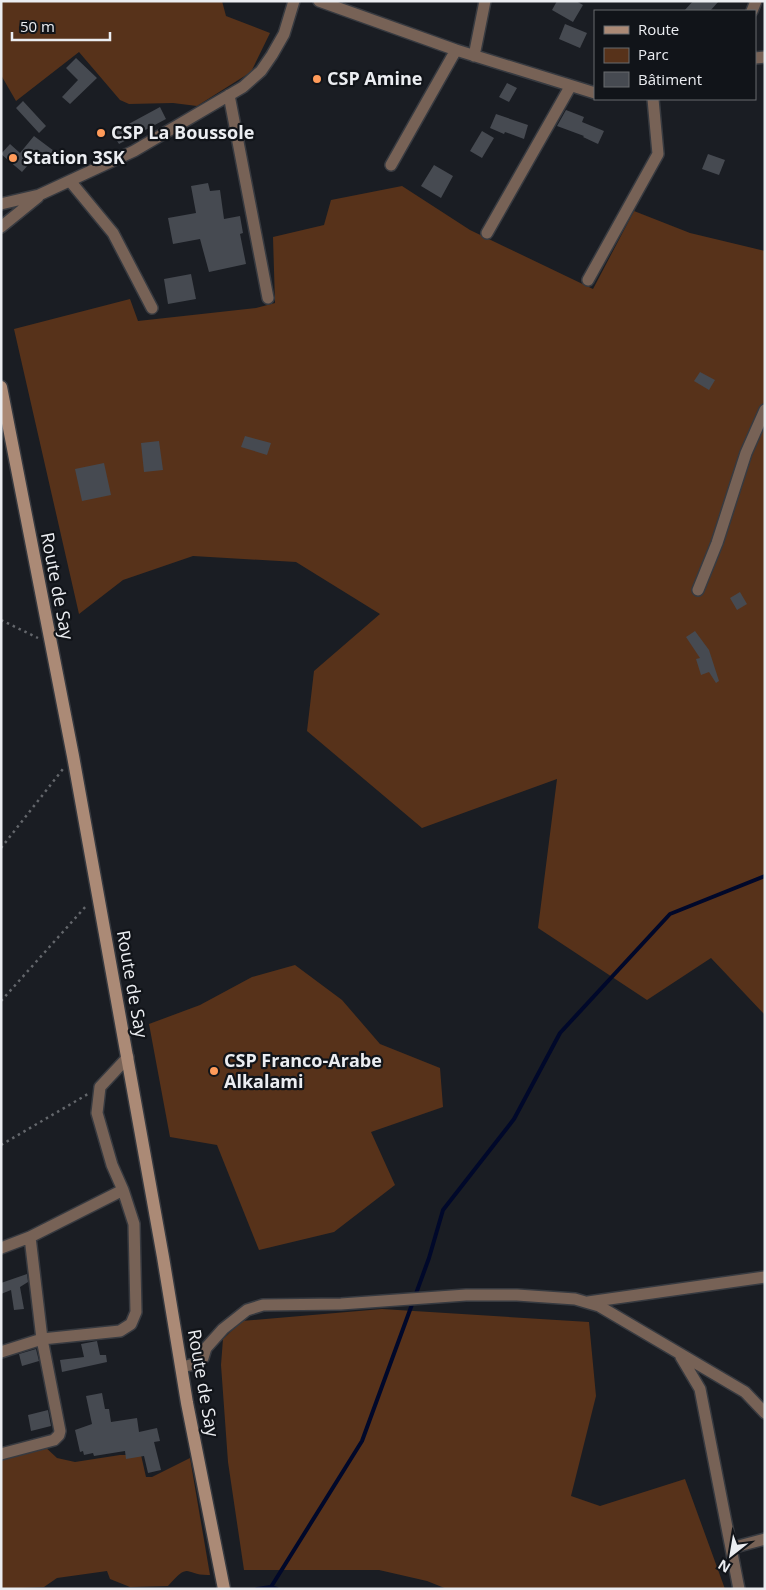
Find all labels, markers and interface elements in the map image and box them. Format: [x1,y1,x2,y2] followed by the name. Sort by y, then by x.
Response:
[12,10,110,42] scale bar
[594,10,756,100] legend
[20,16,55,36] text: 50 m
[638,19,679,39] text: Route
[638,44,669,64] text: Parc
[327,66,422,90] place label: CSP Amine
[638,69,702,89] text: Bâtiment
[311,73,323,85] marker: CSP Amine
[111,120,254,144] place label: CSP La Boussole
[95,127,107,139] marker: CSP La Boussole
[23,145,125,169] place label: Station 3SK
[7,152,19,164] marker: Station 3SK
[36,530,80,642] street label: Route de Say
[112,928,154,1040] street label: Route de Say
[224,1048,382,1093] place label: CSP Franco-Arabe Alkalami
[208,1065,220,1077] marker: CSP Franco-Arabe Alkalami
[183,1327,225,1439] street label: Route de Say
[706,1530,756,1580] north arrow
[714,1555,734,1578] text: N

